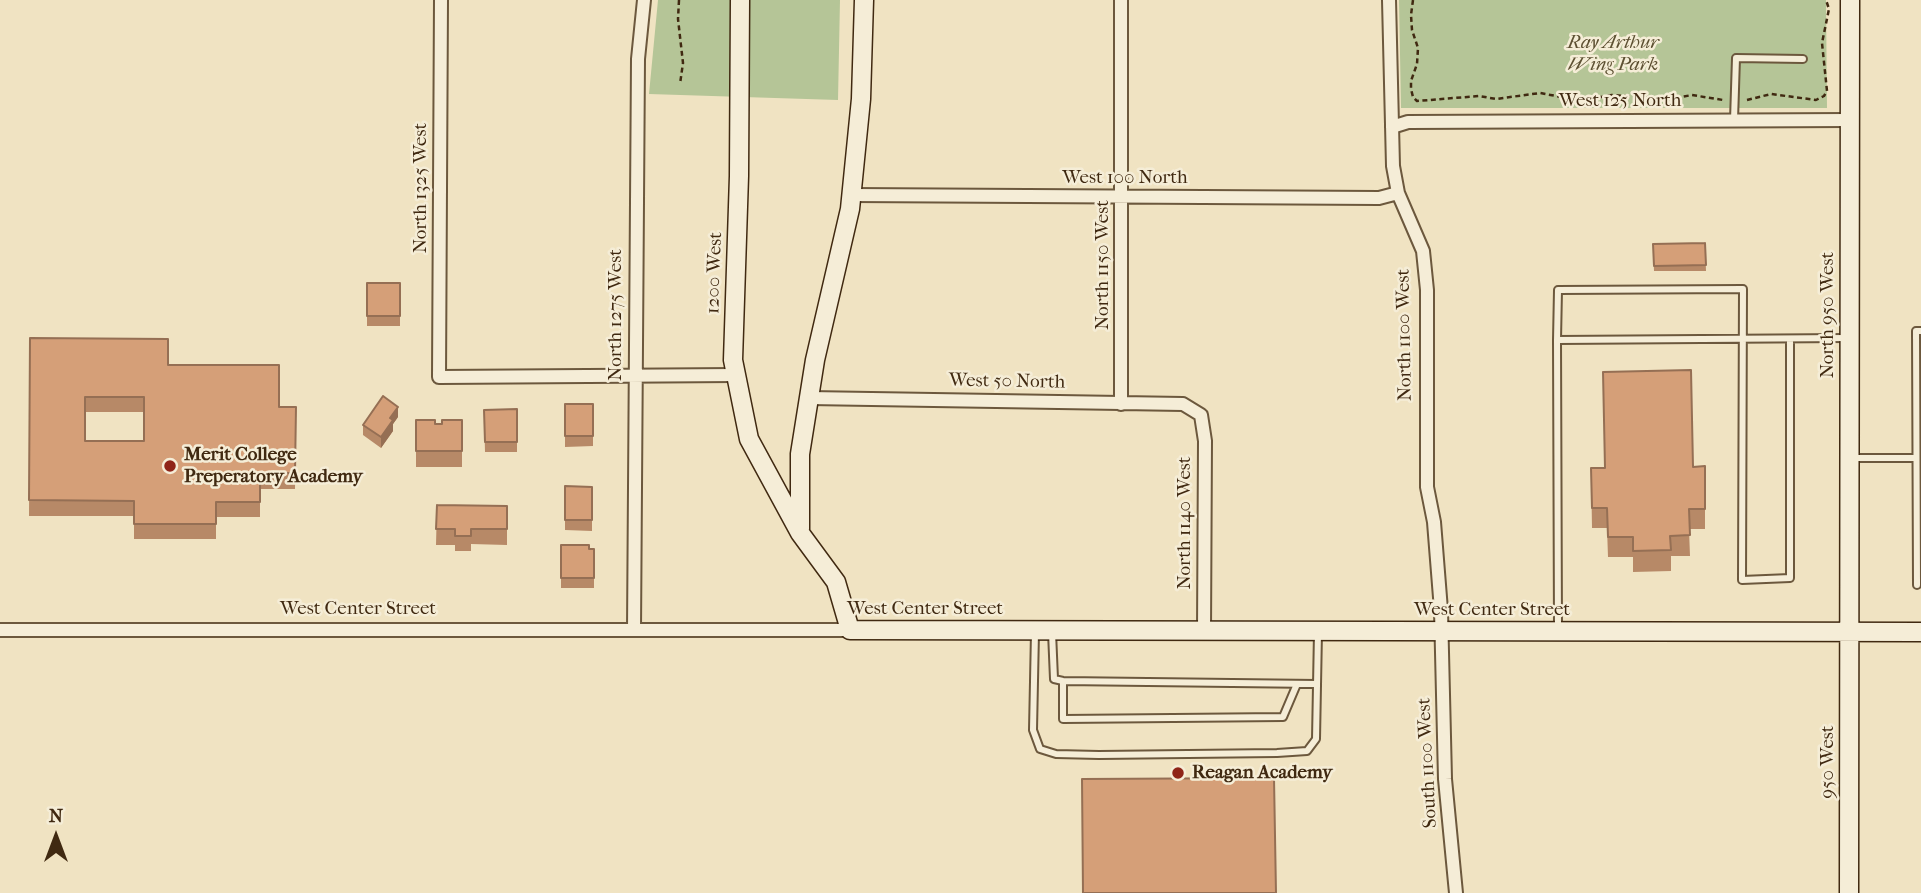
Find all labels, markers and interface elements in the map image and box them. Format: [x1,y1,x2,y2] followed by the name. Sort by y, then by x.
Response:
[1567,32,1659,76] park label: Ray Arthur Wing Park
[1559,90,1681,112] street label: West 125 North
[410,123,432,253] street label: North 1325 West
[1062,167,1188,189] street label: West 100 North
[1092,200,1114,330] street label: North 1150 West
[702,232,728,314] street label: 1200 West
[605,249,627,381] street label: North 1275 West
[1817,252,1839,378] street label: North 950 West
[1392,269,1418,401] street label: North 1100 West
[949,370,1065,394] street label: West 50 North
[184,444,363,488] place label: Merit College Preperatory Academy
[1174,456,1196,590] street label: North 1140 West
[162,458,178,474] marker: Merit College Preperatory Academy
[280,598,436,620] street label: West Center Street
[847,598,1003,620] street label: West Center Street
[1414,599,1570,621] street label: West Center Street
[1413,697,1443,829] street label: South 1100 West
[1817,725,1839,799] street label: 950 West
[1192,762,1332,784] place label: Reagan Academy
[1170,765,1186,781] marker: Reagan Academy
[21,802,91,872] north arrow
[49,805,63,827] text: N

